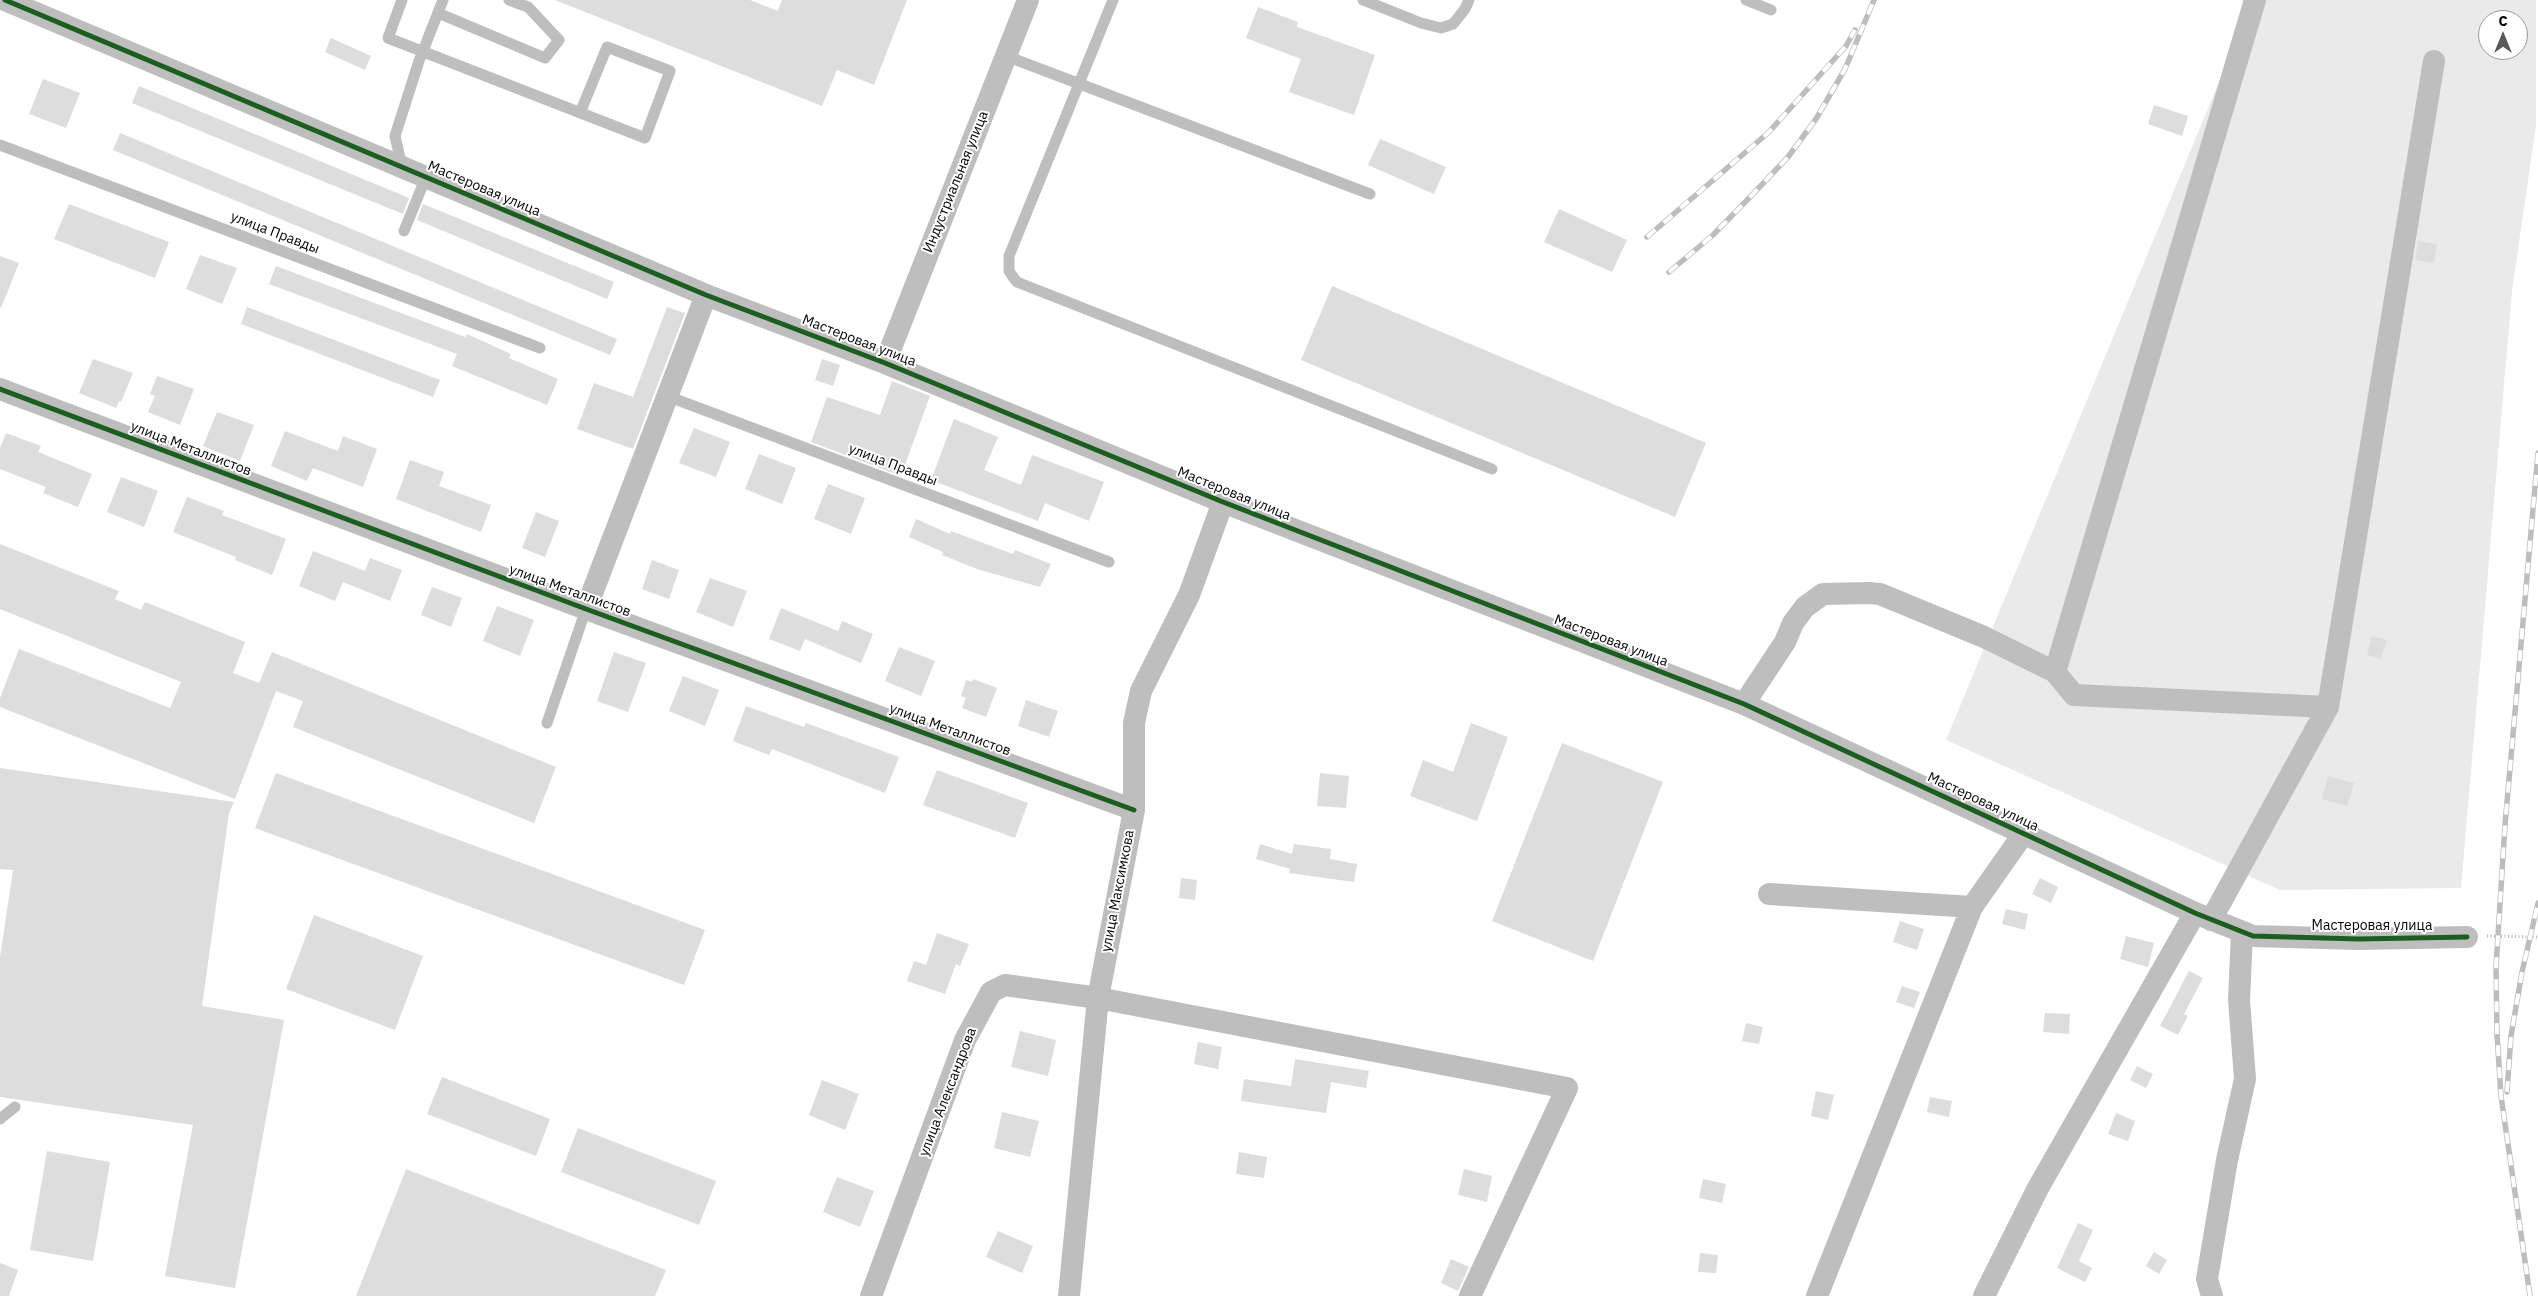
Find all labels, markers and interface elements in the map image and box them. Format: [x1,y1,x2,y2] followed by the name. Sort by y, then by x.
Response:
[2478,10,2528,60] north arrow
[2498,12,2508,30] text: С
[920,109,992,255] street label: Индустриальная улица
[425,158,543,220] street label: Мастеровая улица
[228,208,322,258] street label: улица Правды
[800,312,918,370] street label: Мастеровая улица
[128,418,254,480] street label: улица Металлистов
[846,440,940,490] street label: улица Правды
[1175,464,1293,524] street label: Мастеровая улица
[507,561,633,621] street label: улица Металлистов
[1552,612,1670,670] street label: Мастеровая улица
[887,700,1013,760] street label: улица Металлистов
[1925,769,2041,835] street label: Мастеровая улица
[1098,829,1138,953] street label: улица Максимкова
[2312,918,2432,934] street label: Мастеровая улица
[916,1025,980,1159] street label: улица Александрова

